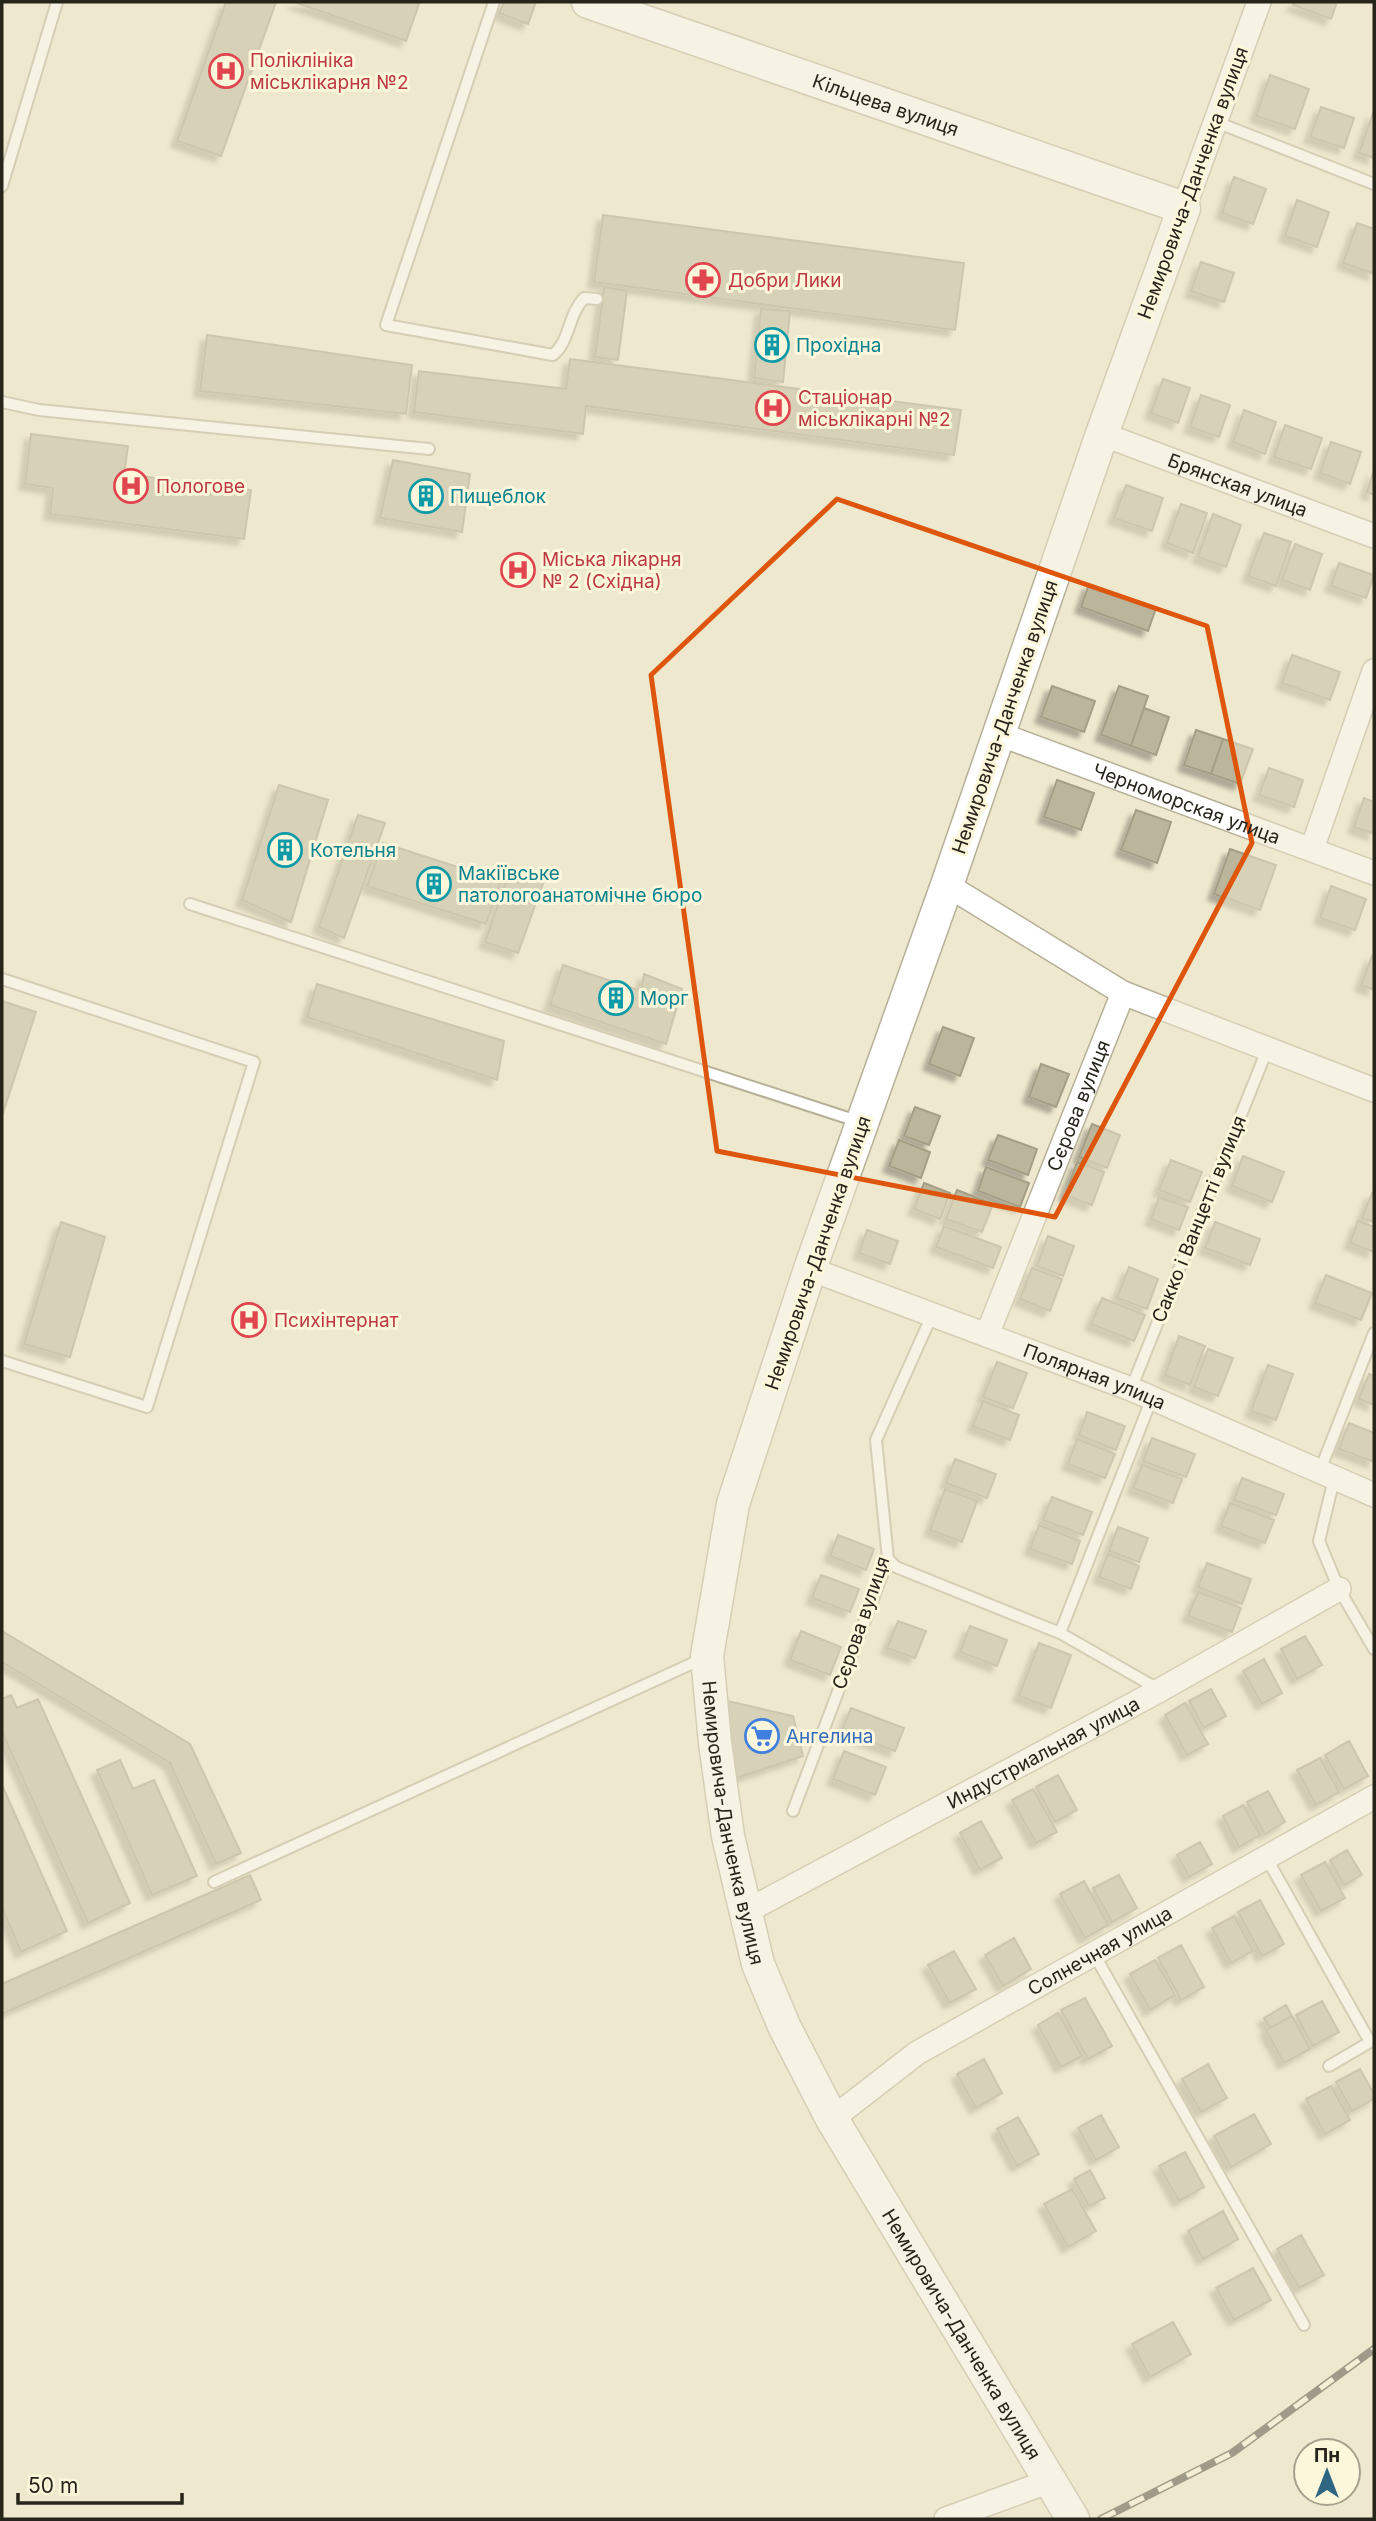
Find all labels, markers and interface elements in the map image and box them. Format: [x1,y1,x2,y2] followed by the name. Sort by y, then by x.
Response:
[1133,44,1253,322] street label: Немировича-Данченка вулиця
[250,49,409,94] place label: Поліклініка міськлікарня №2
[207,52,245,90] hospital icon: Поліклініка міськлікарня №2
[810,69,962,141] street label: Кільцева вулиця
[684,261,722,299] pharmacy icon: Добри Лики
[728,269,841,292] place label: Добри Лики
[753,326,791,364] building icon: Прохідна
[796,334,882,357] place label: Прохідна
[798,386,951,431] place label: Стаціонар міськлікарні №2
[754,389,792,427] hospital icon: Стаціонар міськлікарні №2
[1165,448,1311,522] street label: Брянская улица
[112,467,150,505] hospital icon: Пологове
[156,475,245,498] place label: Пологове
[407,477,445,515] building icon: Пищеблок
[450,485,547,508] place label: Пищеблок
[542,548,681,593] place label: Міська лікарня № 2 (Східна)
[499,551,537,589] hospital icon: Міська лікарня № 2 (Східна)
[947,577,1063,857] street label: Немировича-Данченка вулиця
[1090,758,1283,849] street label: Черноморская улица
[266,831,304,869] building icon: Котельня
[310,839,396,862] place label: Котельня
[458,862,702,907] place label: Макіївське патологоанатомічне бюро
[415,865,453,903] building icon: Макіївське патологоанатомічне бюро
[597,979,635,1017] building icon: Морг
[640,987,688,1010] place label: Морг
[1042,1037,1115,1174] street label: Сєрова вулиця
[1147,1112,1251,1326] street label: Сакко і Ванцетті вулиця
[760,1113,876,1393] street label: Немировича-Данченка вулиця
[230,1301,268,1339] hospital icon: Психінтернат
[274,1309,399,1332] place label: Психінтернат
[1020,1338,1169,1414] street label: Полярная улица
[828,1554,894,1692] street label: Сєрова вулиця
[698,1680,769,1967] street label: Немировича-Данченка вулиця
[943,1692,1143,1813] street label: Индустриальная улица
[743,1717,781,1755] supermarket icon: Ангелина
[786,1725,873,1748] place label: Ангелина
[1024,1901,1176,2000] street label: Солнечная улица
[877,2205,1046,2464] street label: Немировича-Данченка вулиця
[1292,2437,1362,2507] north arrow
[1314,2444,1340,2467] text: Пн
[18,2462,182,2506] scale bar
[28,2473,78,2498] text: 50 m

